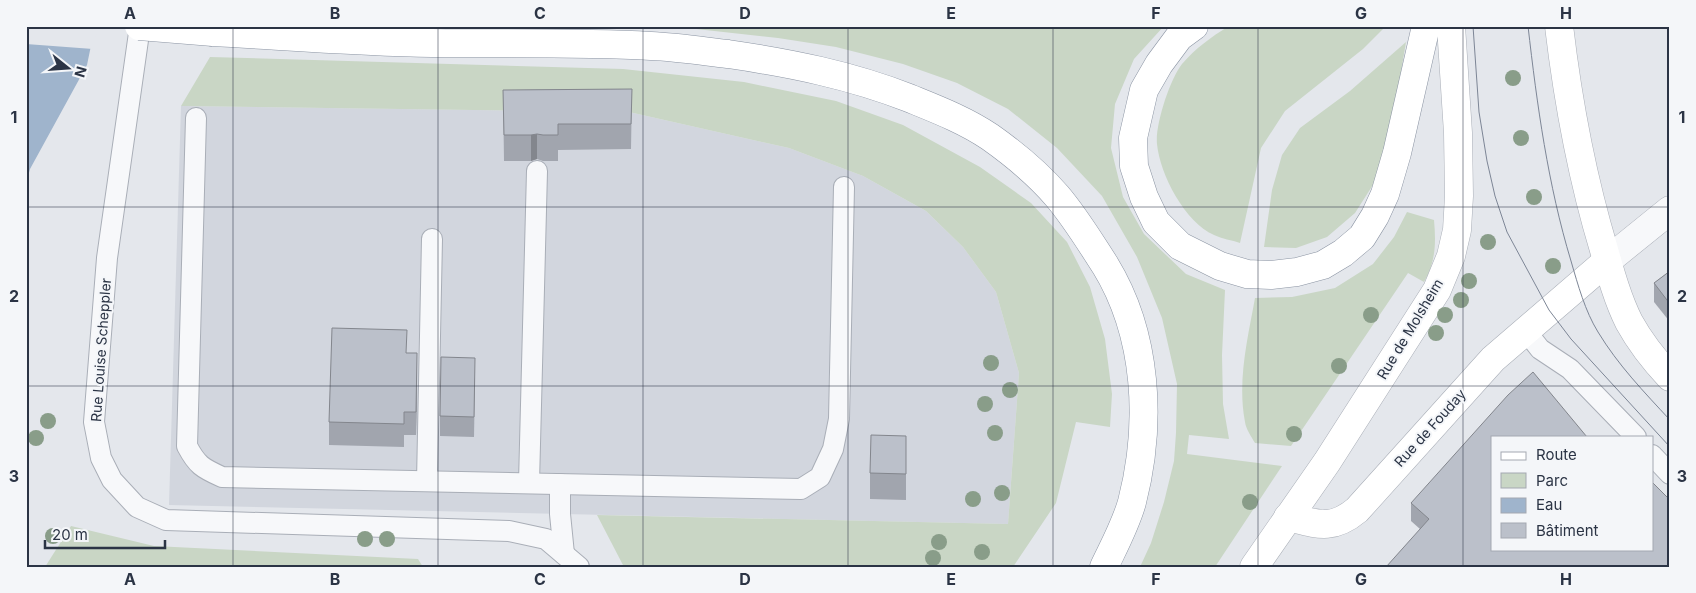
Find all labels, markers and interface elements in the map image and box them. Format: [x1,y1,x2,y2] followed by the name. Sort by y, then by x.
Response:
[124,3,136,23] text: A
[330,3,340,23] text: B
[534,3,546,23] text: C
[739,3,751,23] text: D
[946,3,956,23] text: E
[1151,3,1161,23] text: F
[1355,3,1367,23] text: G
[1560,3,1572,23] text: H
[42,42,92,92] north arrow
[71,64,91,80] text: N
[11,107,17,127] text: 1
[1679,107,1685,127] text: 1
[1373,276,1446,382] street label: Rue de Molsheim
[87,277,114,423] street label: Rue Louise Scheppler
[9,286,19,306] text: 2
[1677,286,1687,306] text: 2
[1390,385,1469,470] street label: Rue de Fouday
[1491,436,1654,550] legend
[1536,445,1577,464] text: Route
[9,466,19,486] text: 3
[1677,466,1687,486] text: 3
[1536,471,1568,490] text: Parc
[1536,495,1562,514] text: Eau
[45,518,165,550] scale bar
[1536,521,1599,540] text: Bâtiment
[52,525,88,544] text: 20 m
[124,569,136,589] text: A
[330,569,340,589] text: B
[534,569,546,589] text: C
[739,569,751,589] text: D
[946,569,956,589] text: E
[1151,569,1161,589] text: F
[1355,569,1367,589] text: G
[1560,569,1572,589] text: H

